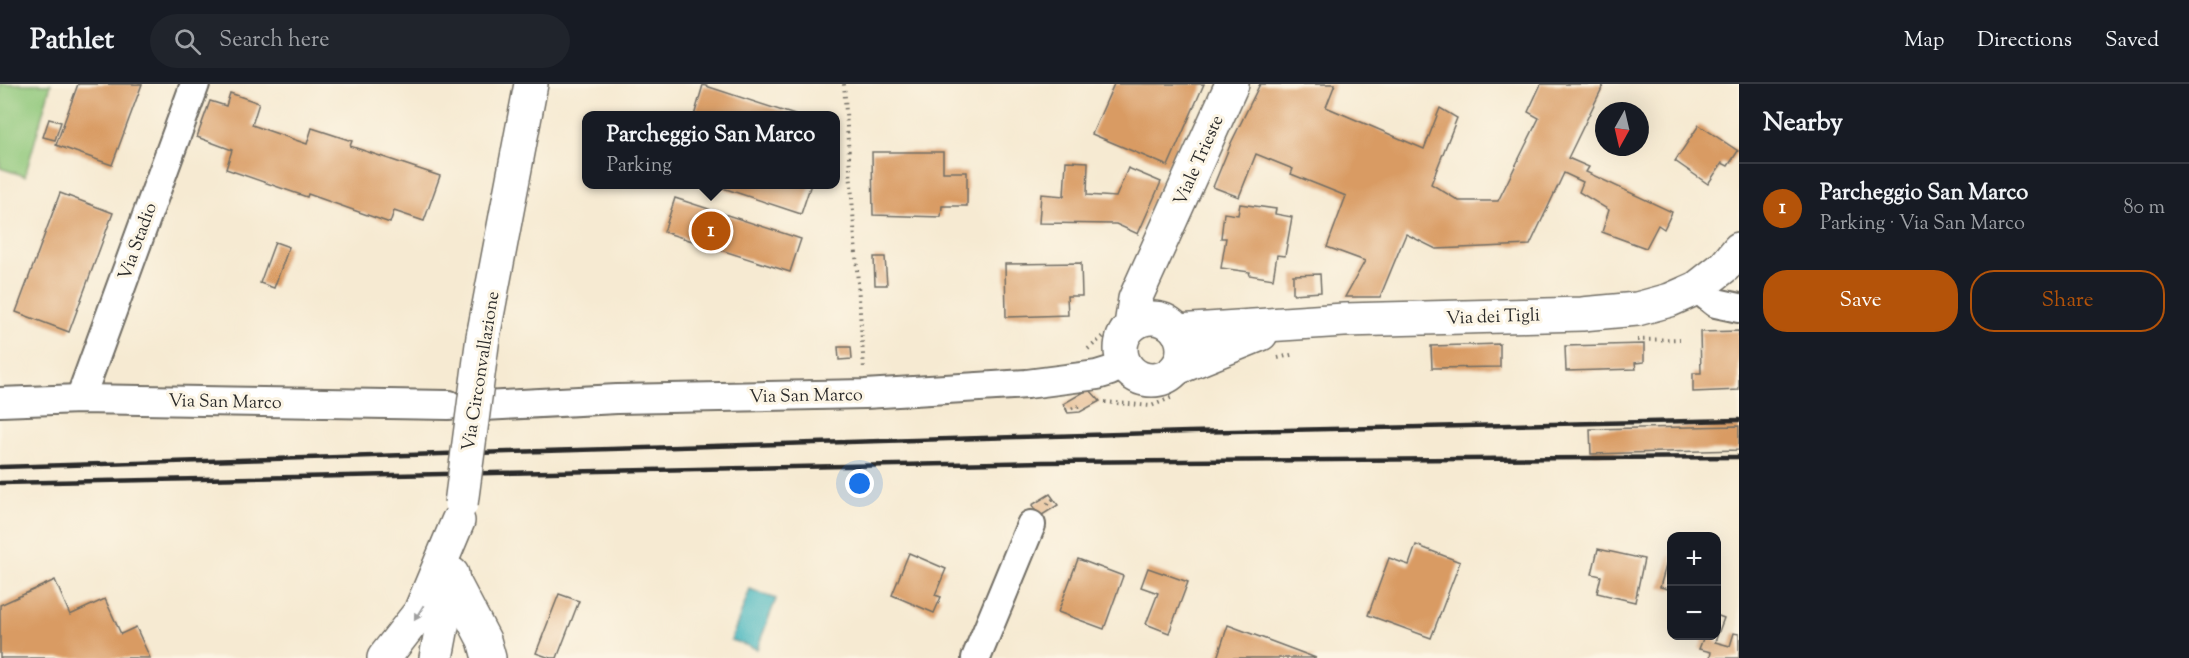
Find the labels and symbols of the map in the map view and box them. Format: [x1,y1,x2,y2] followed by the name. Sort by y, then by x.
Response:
[1595,102,1649,156] north arrow
[1168,111,1231,210] street label: Viale Trieste
[113,199,165,284] street label: Via Stadio
[692,208,730,254] pin: 1
[457,290,507,453] street label: Via Circonvallazione
[1446,303,1540,333] street label: Via dei Tigli
[749,383,863,411] street label: Via San Marco
[168,389,282,417] street label: Via San Marco
[845,469,874,498] your location
[413,605,424,621] one-way arrow

